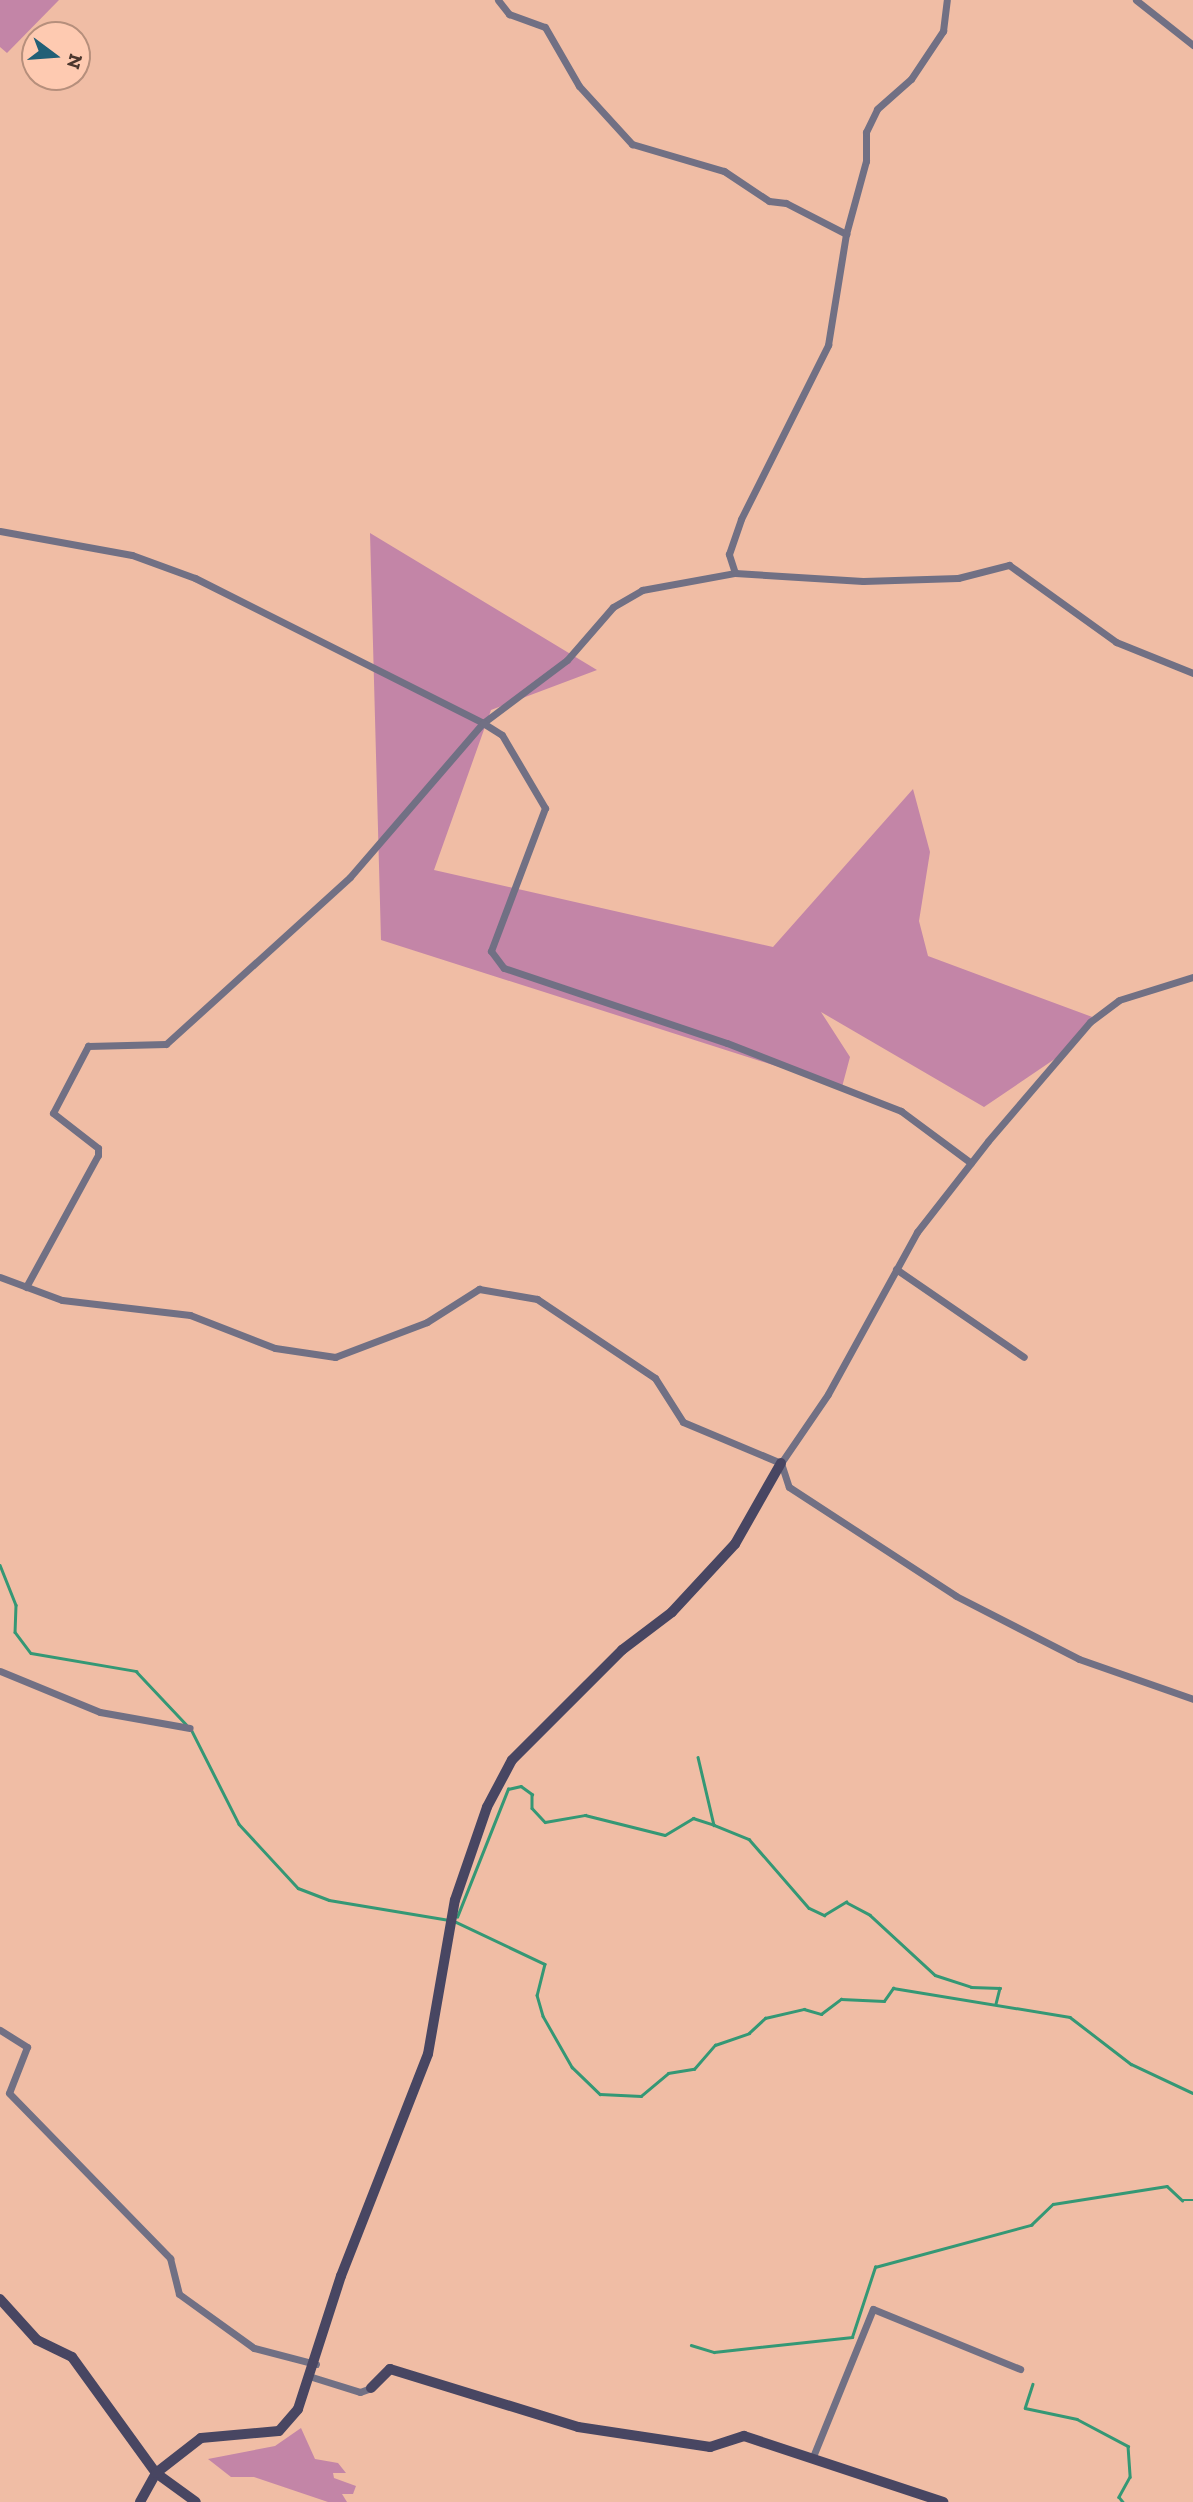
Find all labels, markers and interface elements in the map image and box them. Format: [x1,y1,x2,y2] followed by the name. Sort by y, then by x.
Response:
[21,21,91,91] north arrow
[62,51,88,71] text: N

